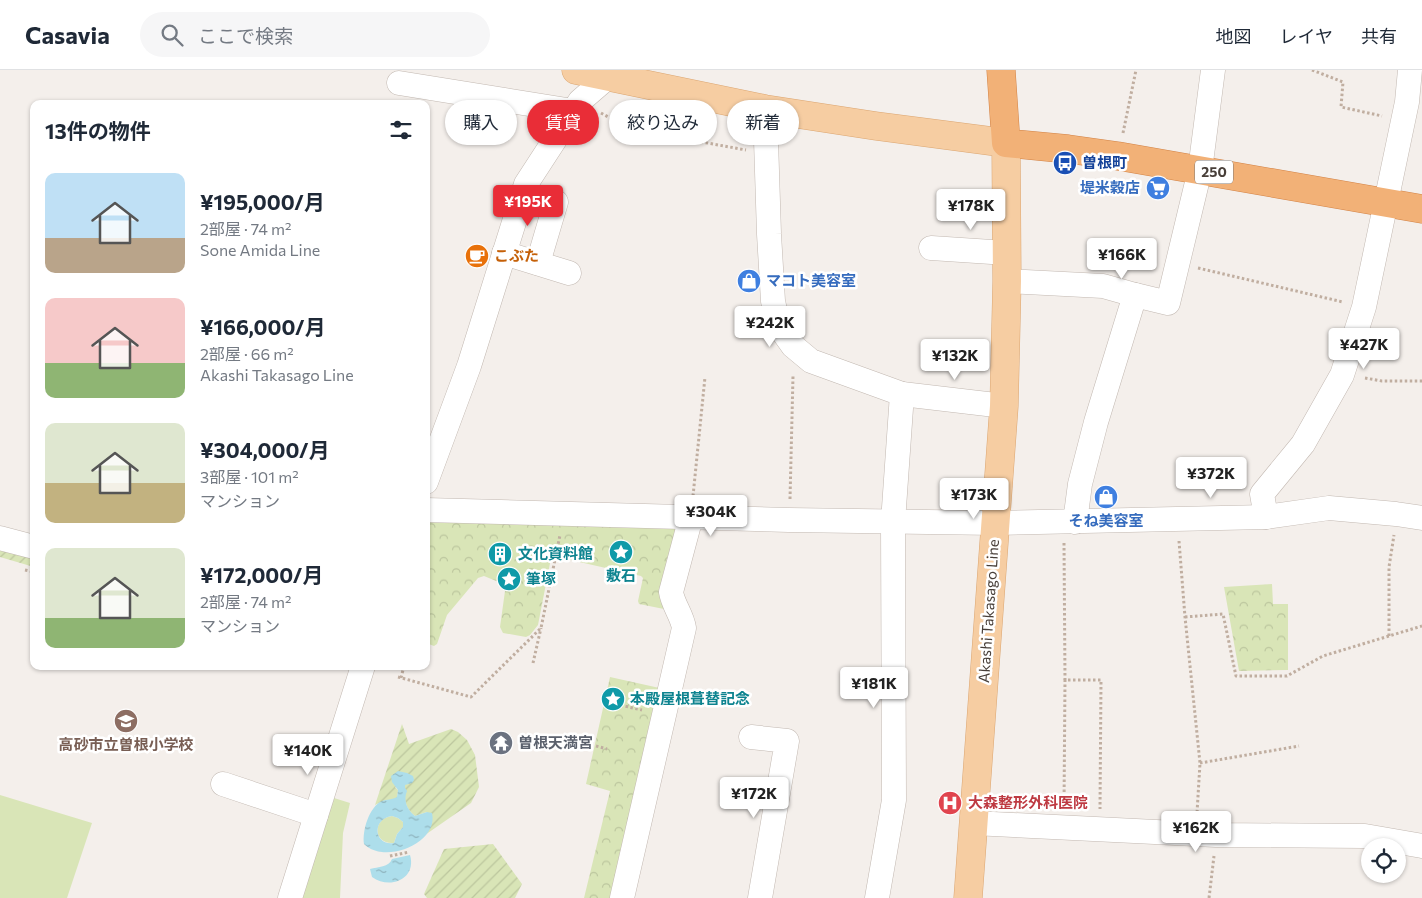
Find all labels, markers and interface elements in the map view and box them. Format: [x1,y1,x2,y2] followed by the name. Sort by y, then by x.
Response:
[140,12,490,57] search box
[25,20,110,49] text: Casavia
[158,21,186,49] icon: search
[198,24,293,47] text: ここで検索
[1216,25,1252,47] text: 地図
[1280,25,1333,47] text: レイヤ
[1361,25,1397,47] text: 共有
[445,100,517,145] chip: 購入
[527,100,599,145] chip: 賃貸
[609,100,717,145] chip: 絞り込み
[727,100,799,145] chip: 新着
[387,116,415,144] icon: filters
[45,118,151,143] text: 13件の物件
[1052,150,1078,176] bus stop icon: 曽根町
[1082,153,1127,171] place label: 曽根町
[1195,160,1233,184] road number: 250
[1145,175,1171,201] supermarket icon: 堤米穀店
[1080,178,1140,196] place label: 堤米穀店
[493,184,563,227] pin: ¥195K
[200,189,325,214] text: ¥195,000/月
[936,189,1006,231] pin: ¥178K
[504,191,552,210] text: ¥195K
[85,193,145,253] icon: home
[947,195,995,214] text: ¥178K
[200,219,291,238] text: 2部屋 · 74 m²
[1087,238,1157,280] pin: ¥166K
[200,240,320,259] text: Sone Amida Line
[464,243,490,269] cafe icon: こぶた
[1098,244,1146,263] text: ¥166K
[494,246,539,264] place label: こぶた
[736,268,762,294] shop icon: マコト美容室
[766,271,856,289] place label: マコト美容室
[735,306,805,348] pin: ¥242K
[745,312,795,331] text: ¥242K
[200,314,326,339] text: ¥166,000/月
[85,318,145,378] icon: home
[1329,328,1399,370] pin: ¥427K
[1339,334,1389,353] text: ¥427K
[920,338,990,381] pin: ¥132K
[200,344,294,363] text: 2部屋 · 66 m²
[932,345,978,364] text: ¥132K
[200,365,354,384] text: Akashi Takasago Line
[200,437,329,462] text: ¥304,000/月
[85,443,145,503] icon: home
[1176,456,1246,499] pin: ¥372K
[1187,463,1235,482] text: ¥372K
[200,467,299,486] text: 3部屋 · 101 m²
[939,478,1009,520] pin: ¥173K
[951,484,997,503] text: ¥173K
[1093,484,1119,510] shop icon: そね美容室
[200,491,280,510] text: マンション
[676,494,746,537] pin: ¥304K
[685,501,737,520] text: ¥304K
[1068,511,1144,529] place label: そね美容室
[974,538,1002,683] street label: Akashi Takasago Line
[608,539,634,565] place icon: 敷石
[487,541,513,567] building icon: 文化資料館
[518,544,593,562] place label: 文化資料館
[200,562,323,587] text: ¥172,000/月
[496,566,522,592] place icon: 筆塚
[606,566,636,584] place label: 敷石
[85,568,145,628] icon: home
[526,569,556,587] place label: 筆塚
[200,592,291,611] text: 2部屋 · 74 m²
[200,616,280,635] text: マンション
[839,666,909,709] pin: ¥181K
[851,673,897,692] text: ¥181K
[600,686,626,712] place icon: 本殿屋根葺替記念
[630,689,750,707] place label: 本殿屋根葺替記念
[113,708,139,734] school or university icon: 高砂市立曽根小学校
[488,730,514,756] temple icon: 曽根天満宮
[518,733,593,751] place label: 曽根天満宮
[273,734,343,776] pin: ¥140K
[58,735,194,753] place label: 高砂市立曽根小学校
[283,740,333,759] text: ¥140K
[719,776,789,819] pin: ¥172K
[731,783,777,802] text: ¥172K
[937,790,963,816] hospital icon: 大森整形外科医院
[968,793,1088,811] place label: 大森整形外科医院
[1161,810,1231,853] pin: ¥162K
[1172,817,1220,836] text: ¥162K
[1361,838,1406,883] map controls
[1361,838,1406,883] button: locate

